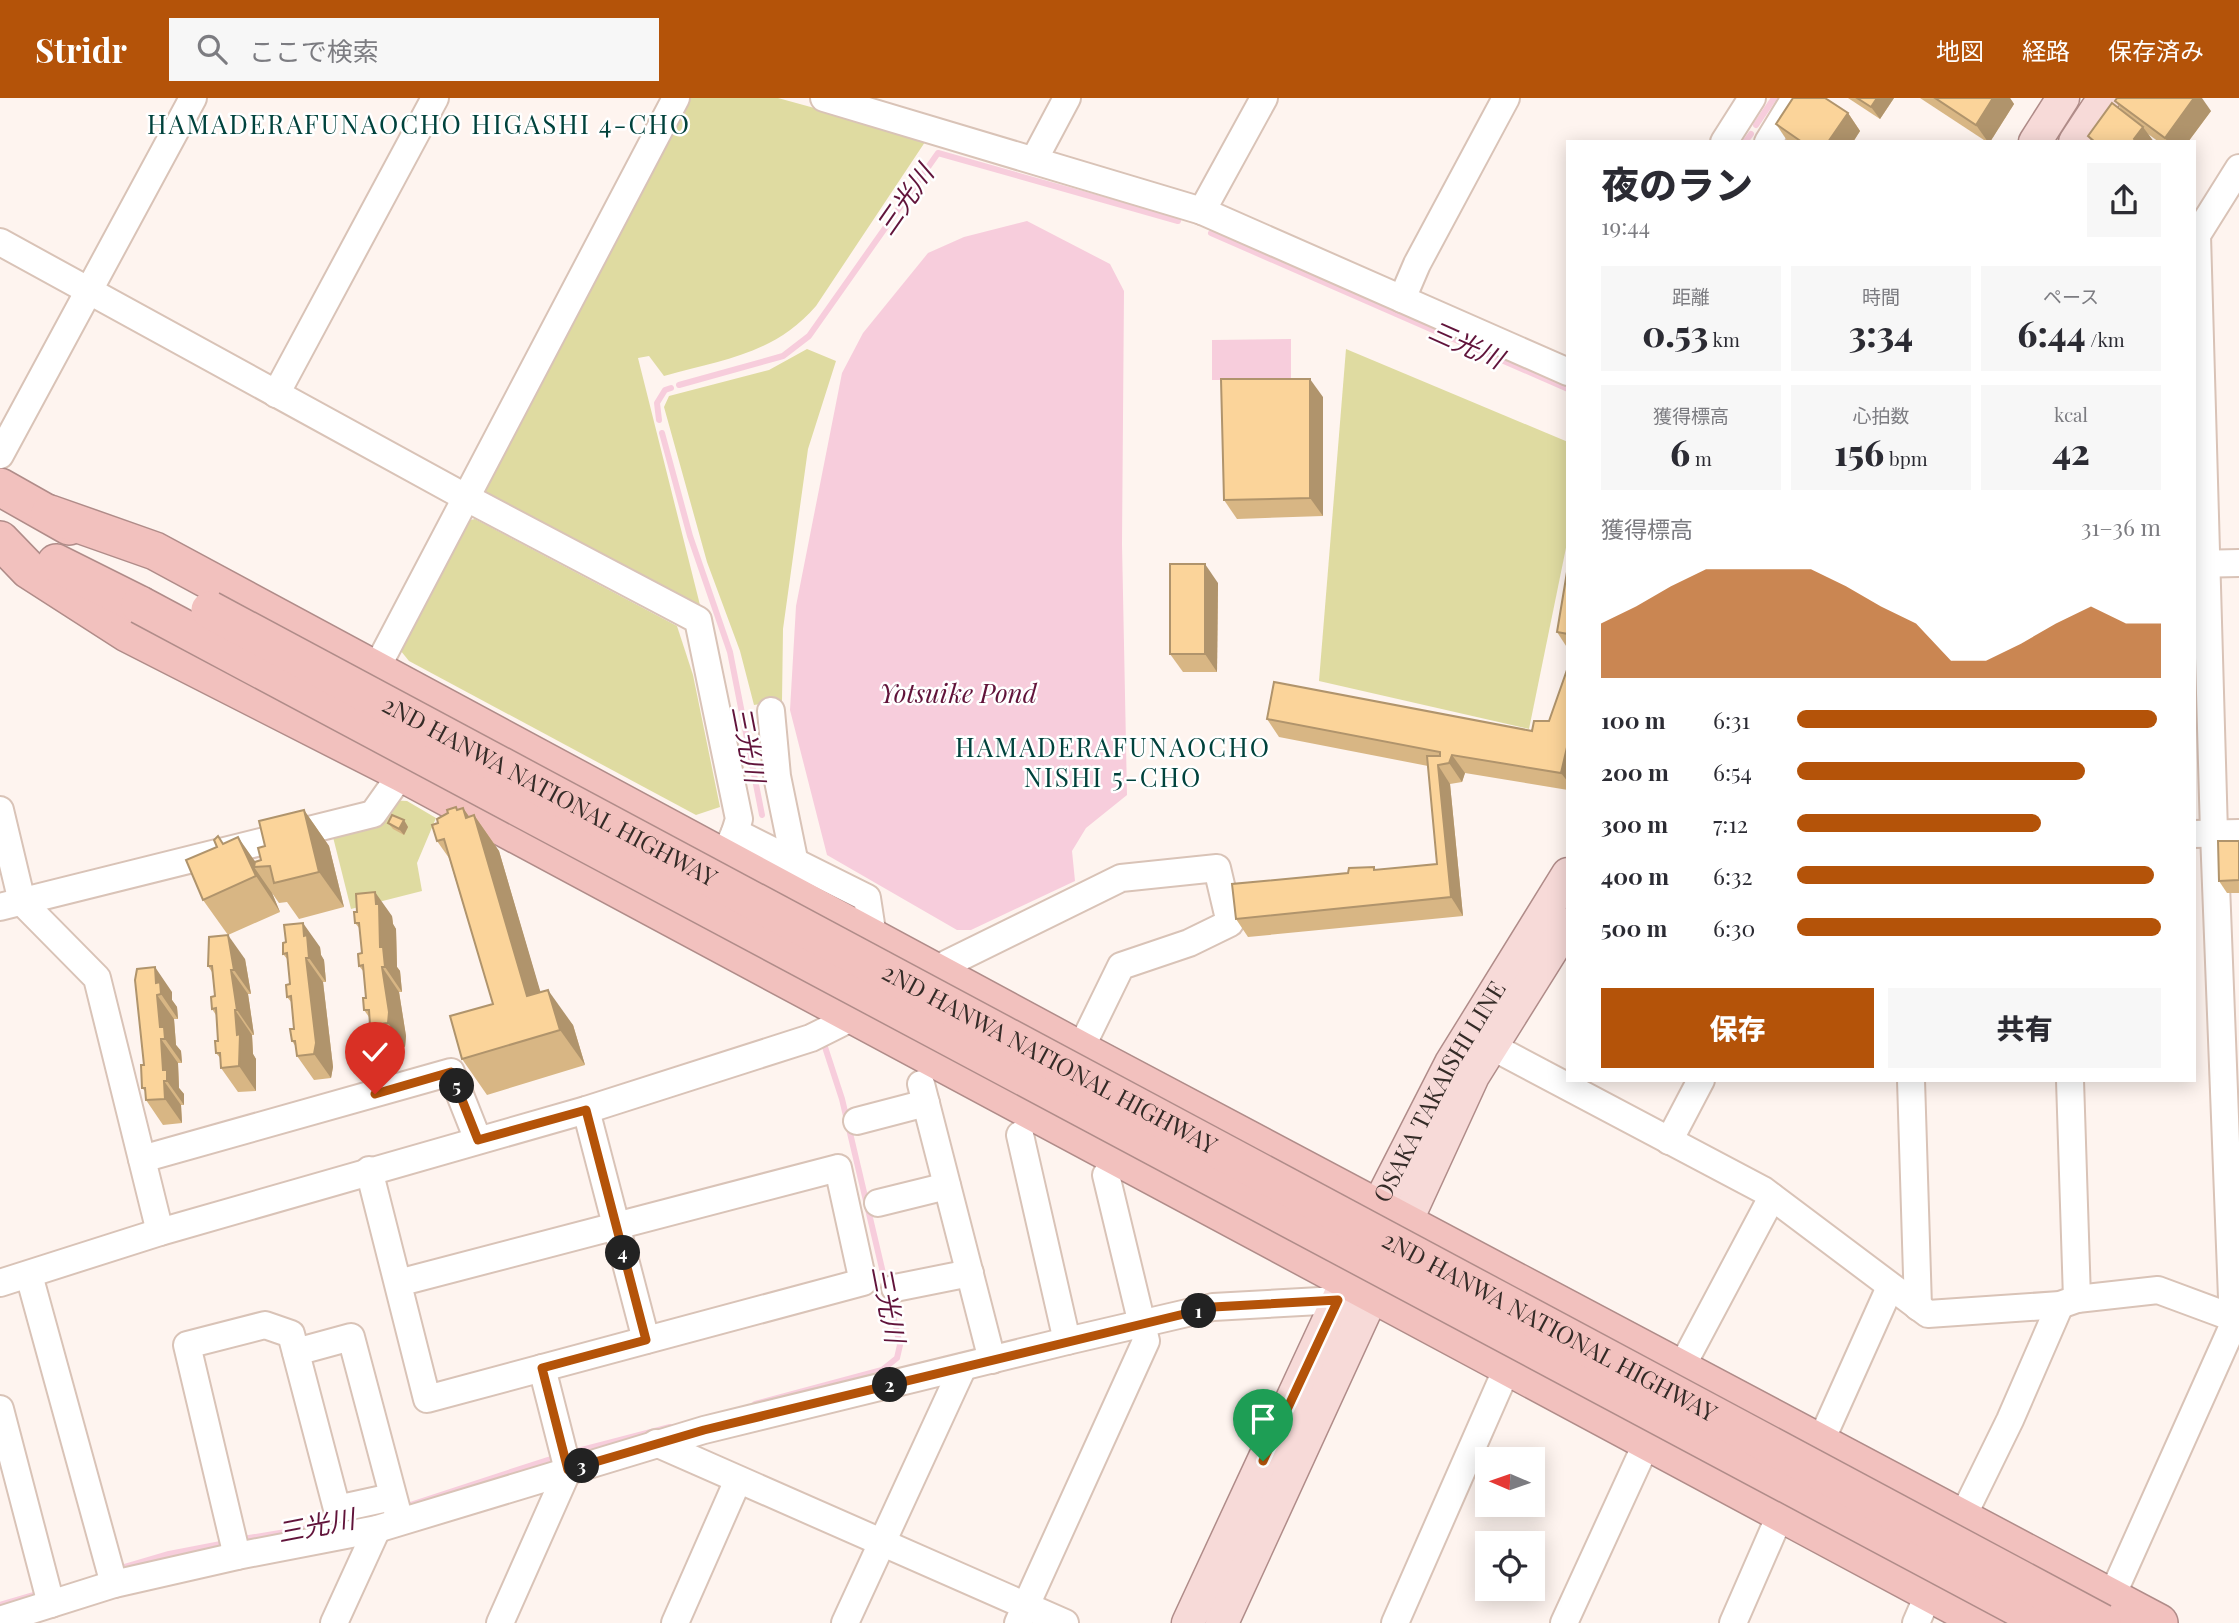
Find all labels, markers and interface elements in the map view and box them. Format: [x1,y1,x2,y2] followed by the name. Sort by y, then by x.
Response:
[169,18,659,81] search box
[35,27,127,71] text: Stridr
[193,30,231,68] icon: search
[249,33,379,68] text: ここで検索
[1936,34,1984,66] text: 地図
[2022,34,2070,66] text: 経路
[2108,34,2204,66] text: 保存済み
[147,106,691,141] district label: HAMADERAFUNAOCHO HIGASHI 4-CHO
[867,155,942,241] water label: 三光川
[1601,158,1753,209] text: 夜のラン
[2087,163,2161,237] button: share
[1601,210,1650,241] text: 19:44
[1672,283,1710,309] text: 距離
[1862,283,1900,309] text: 時間
[2043,283,2099,309] text: ペース
[1642,309,1708,356] text: 0.53
[1849,309,1913,356] text: 3:34
[2017,309,2086,356] text: 6:44
[1424,312,1512,377] water label: 三光川
[1708,326,1740,352] text: km
[2086,326,2125,352] text: /km
[2054,401,2088,427] text: kcal
[1653,402,1729,428] text: 獲得標高
[1852,402,1910,428] text: 心拍数
[2052,427,2090,474] text: 42
[1670,428,1690,475] text: 6
[1834,428,1884,475] text: 156
[1690,445,1712,471] text: m
[1884,445,1928,471] text: bpm
[2081,511,2161,542] text: 31–36 m
[1601,513,1693,544] text: 獲得標高
[879,675,1038,710] water label: Yotsuike Pond
[377,687,724,893] street label: 2ND HANWA NATIONAL HIGHWAY
[725,702,775,788] water label: 三光川
[1601,704,1666,735] text: 100 m
[1713,704,1750,735] text: 6:31
[955,729,1271,794] district label: HAMADERAFUNAOCHO NISHI 5-CHO
[1601,756,1669,787] text: 200 m
[1713,756,1752,787] text: 6:54
[1601,808,1668,839] text: 300 m
[1713,808,1748,839] text: 7:12
[1601,860,1669,891] text: 400 m
[1713,860,1752,891] text: 6:32
[1601,912,1667,943] text: 500 m
[1713,912,1755,943] text: 6:30
[877,955,1224,1161] street label: 2ND HANWA NATIONAL HIGHWAY
[1365,974,1512,1207] street label: OSAKA TAKAISHI LINE
[1601,988,1874,1068] button: 保存
[1888,988,2161,1068] button: 共有
[345,1022,405,1094] pin
[356,1033,394,1071] icon: check
[440,1068,475,1104] pin: 5
[452,1072,461,1098] text: 5
[1377,1223,1724,1428] street label: 2ND HANWA NATIONAL HIGHWAY
[606,1236,640,1270] pin: 4
[617,1239,628,1265] text: 4
[865,1262,915,1348] water label: 三光川
[1182,1294,1216,1328] pin: 1
[1195,1297,1202,1323] text: 1
[872,1368,908,1402] pin: 2
[885,1371,894,1397] text: 2
[1233,1389,1293,1461] pin
[1244,1400,1282,1438] icon: arrive
[1475,1447,1545,1517] north arrow
[1475,1447,1545,1601] map controls
[564,1448,600,1484] pin: 3
[577,1452,586,1478] text: 3
[274,1499,360,1549] water label: 三光川
[1475,1531,1545,1601] button: locate

